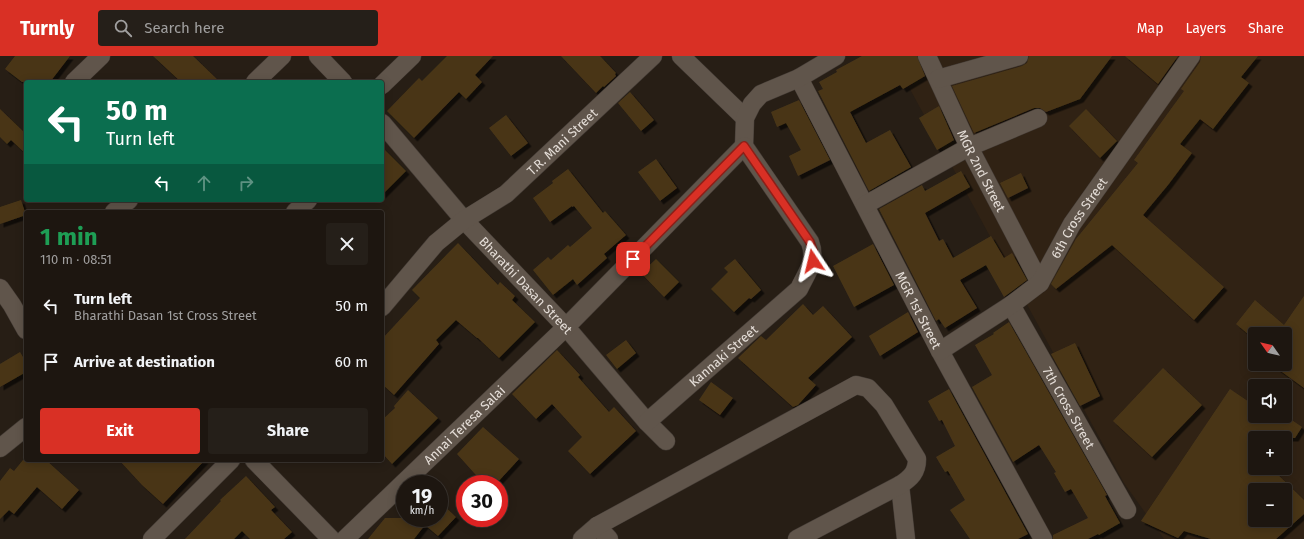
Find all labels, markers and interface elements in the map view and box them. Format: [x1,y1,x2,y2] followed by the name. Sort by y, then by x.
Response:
[98,10,378,46] search box
[20,17,74,40] text: Turnly
[112,17,134,39] icon: search
[144,19,224,37] text: Search here
[1137,20,1163,37] text: Map
[1185,20,1226,37] text: Layers
[1248,20,1284,37] text: Share
[106,94,168,127] text: 50 m
[40,96,92,148] icon: left
[524,105,601,178] street label: T.R. Mani Street
[954,127,1009,215] street label: MGR 2nd Street
[106,128,175,150] text: Turn left
[151,172,173,194] icon: left
[193,172,215,194] icon: ahead
[235,172,257,194] icon: right
[1048,175,1111,261] street label: 6th Cross Street
[40,223,98,251] text: 1 min
[326,223,368,265] button: close
[476,234,576,337] street label: Bharathi Dasan Street
[792,240,834,282] position arrow
[616,242,650,276] pin
[622,248,644,270] icon: arrive
[40,252,112,267] text: 110 m · 08:51
[892,269,945,351] street label: MGR 1st Street
[74,290,132,308] text: Turn left
[40,295,62,317] icon: left
[335,297,368,315] text: 50 m
[74,308,257,323] text: Bharathi Dasan 1st Cross Street
[686,322,761,390] street label: Kannaki Street
[1248,327,1292,371] north arrow
[1248,327,1292,527] map controls
[40,351,62,373] icon: arrive
[74,353,215,371] text: Arrive at destination
[335,353,368,371] text: 60 m
[1040,364,1098,452] street label: 7th Cross Street
[1248,379,1292,423] button: sound
[421,383,508,468] street label: Annai Teresa Salai
[40,408,200,454] button: Exit
[208,408,368,454] button: Share
[1248,431,1292,475] button: +
[456,475,508,527] speed limit sign: 30
[1248,483,1292,527] button: −
[412,484,432,508] text: 19
[410,505,434,517] text: km/h

